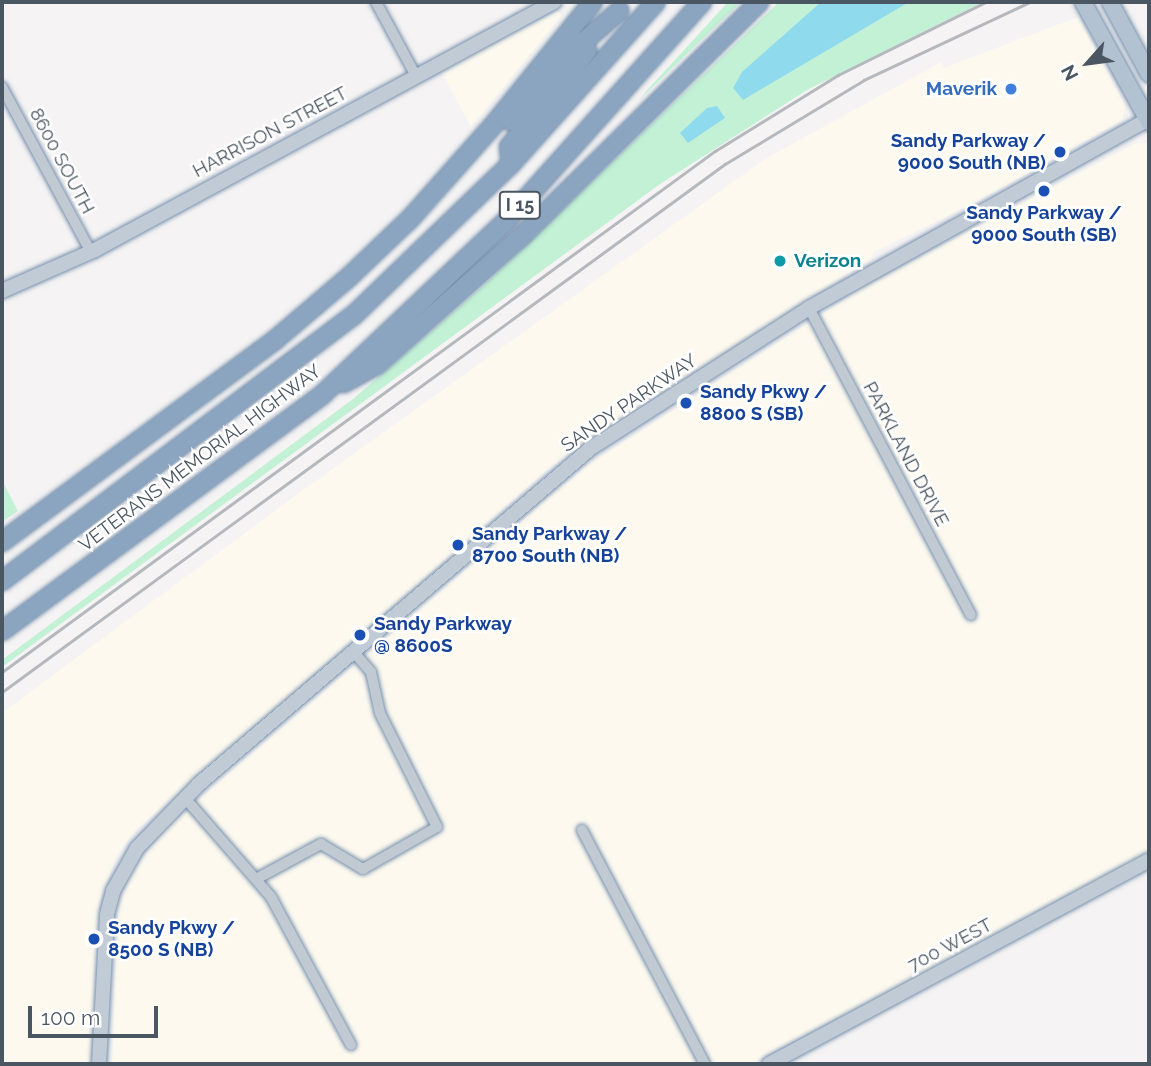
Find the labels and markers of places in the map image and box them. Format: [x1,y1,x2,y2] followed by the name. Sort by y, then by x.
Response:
[926,78,997,100] place label: Maverik
[1003,81,1019,97] marker: Maverik
[890,130,1046,174] place label: Sandy Parkway / 9000 South (NB)
[1052,144,1068,160] marker: Sandy Parkway / 9000 South (NB)
[1036,183,1052,199] marker: Sandy Parkway / 9000 South (SB)
[966,202,1122,246] place label: Sandy Parkway / 9000 South (SB)
[794,250,861,272] place label: Verizon
[772,253,788,269] marker: Verizon
[700,381,828,425] place label: Sandy Pkwy / 8800 S (SB)
[678,395,694,411] marker: Sandy Pkwy / 8800 S (SB)
[472,523,628,567] place label: Sandy Parkway / 8700 South (NB)
[450,537,466,553] marker: Sandy Parkway / 8700 South (NB)
[374,613,512,657] place label: Sandy Parkway @ 8600S
[352,627,368,643] marker: Sandy Parkway @ 8600S
[108,917,236,961] place label: Sandy Pkwy / 8500 S (NB)
[86,931,102,947] marker: Sandy Pkwy / 8500 S (NB)

